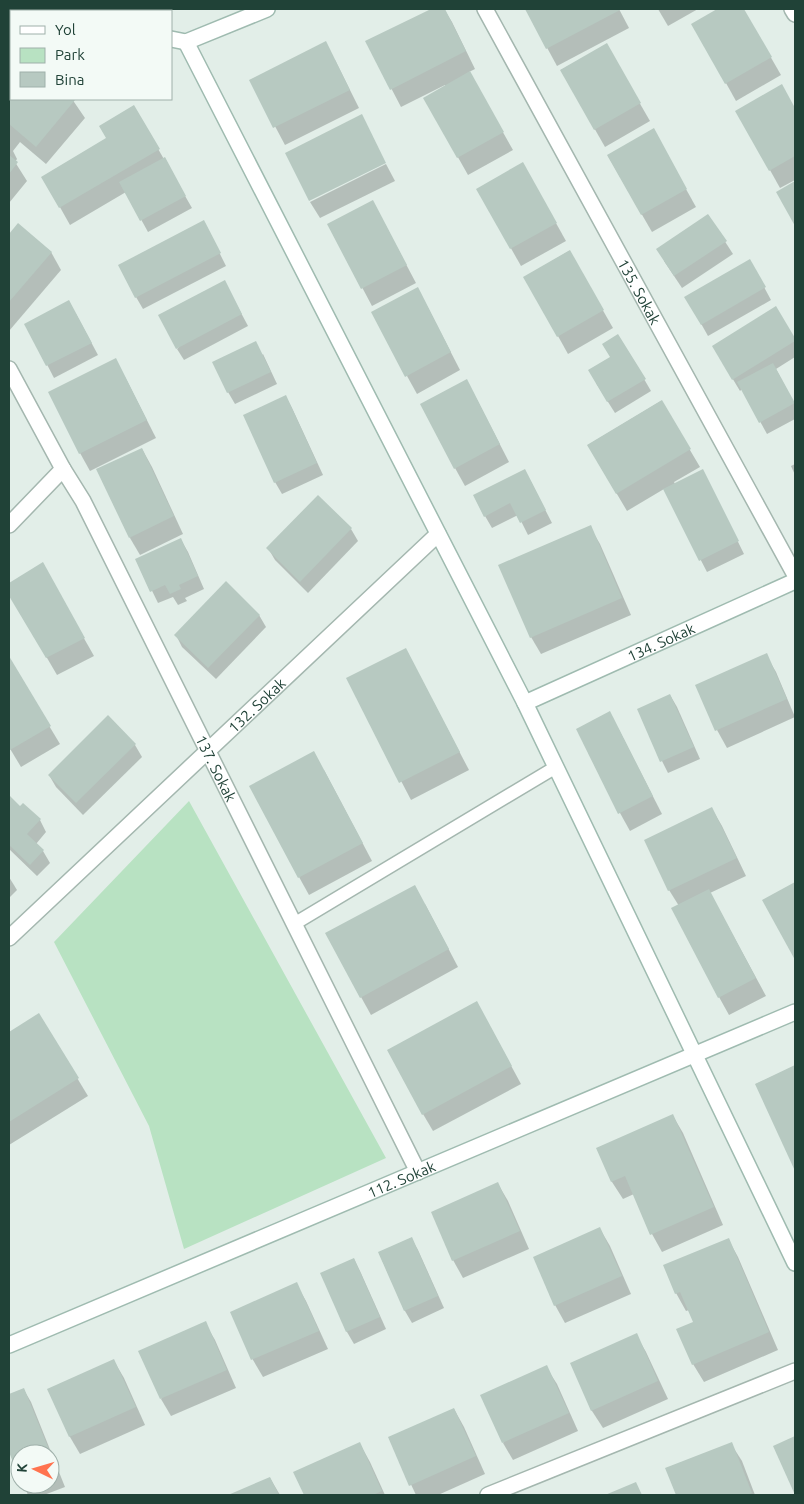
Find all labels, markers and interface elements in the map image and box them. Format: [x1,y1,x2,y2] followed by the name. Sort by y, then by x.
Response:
[10,10,172,100] legend
[55,21,76,38] text: Yol
[55,46,85,63] text: Park
[55,71,84,88] text: Bina
[615,256,665,327] street label: 135. Sokak
[624,619,698,664] street label: 134. Sokak
[224,674,289,736] street label: 132. Sokak
[193,732,240,805] street label: 137. Sokak
[365,1157,438,1201] street label: 112. Sokak
[10,1444,60,1494] north arrow
[14,1462,30,1473] text: K

